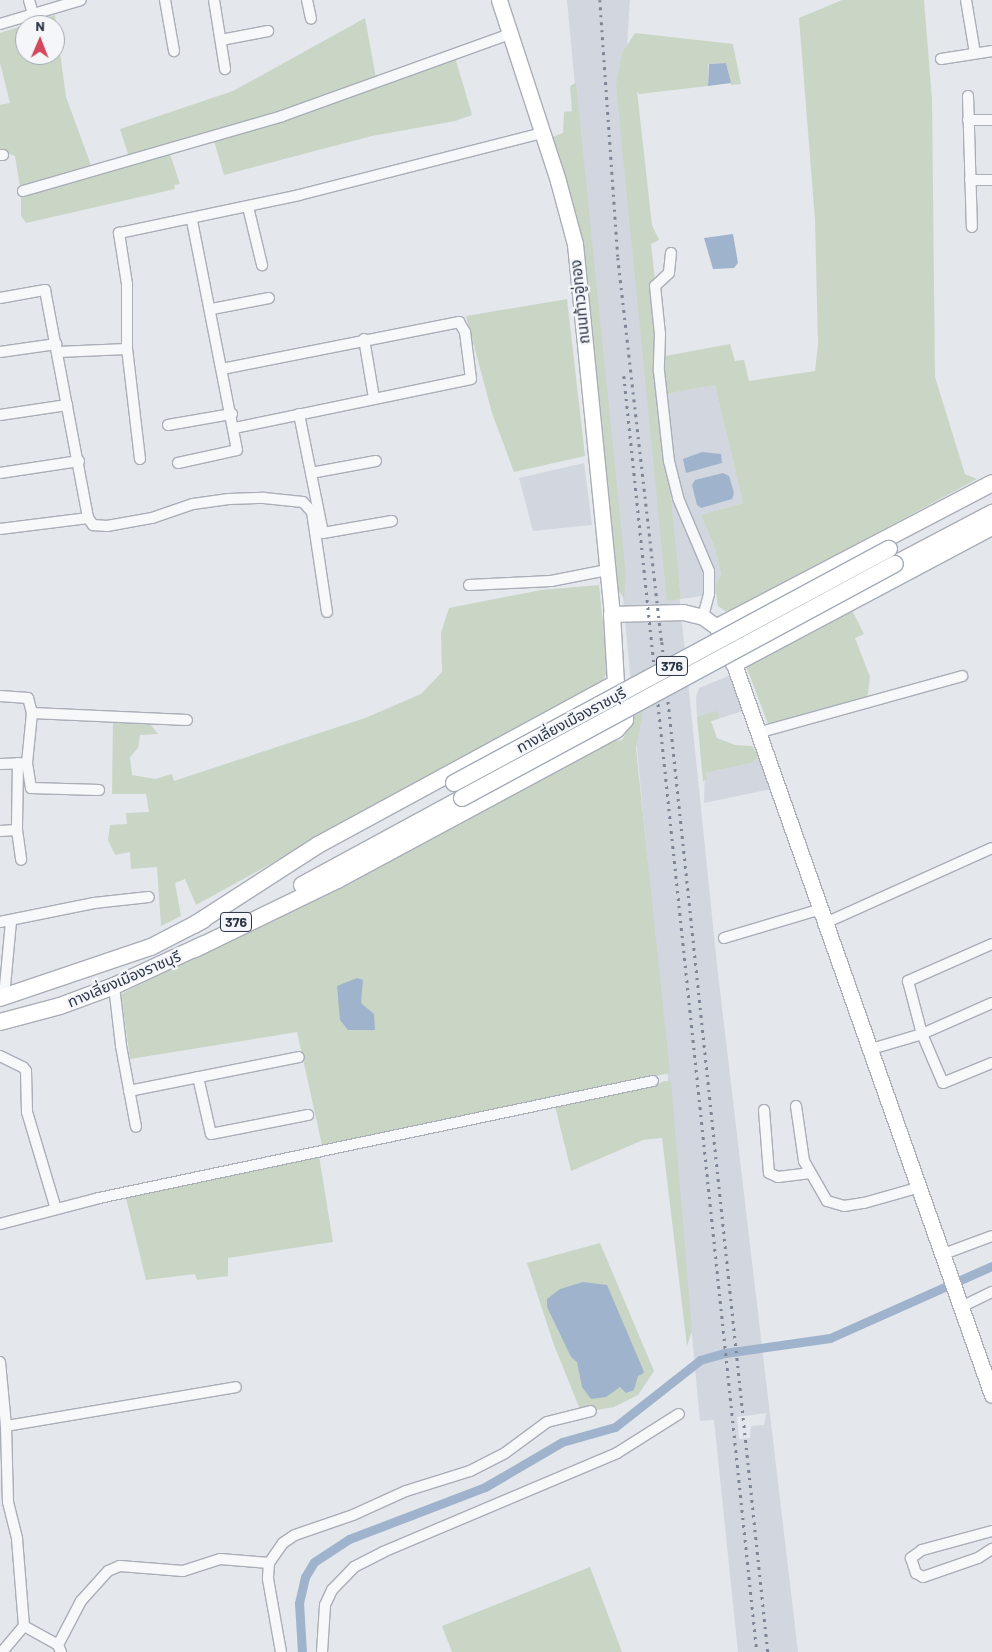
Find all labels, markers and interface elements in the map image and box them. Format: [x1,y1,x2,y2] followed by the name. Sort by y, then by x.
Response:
[15,15,65,65] north arrow
[35,17,45,34] text: N
[567,259,593,345] street label: ถนนท้าวอู่ทอง
[656,654,688,678] road number: 376
[513,684,629,756] street label: ทางเลี่ยงเมืองราชบุรี
[220,910,252,934] road number: 376
[65,947,183,1011] street label: ทางเลี่ยงเมืองราชบุรี

